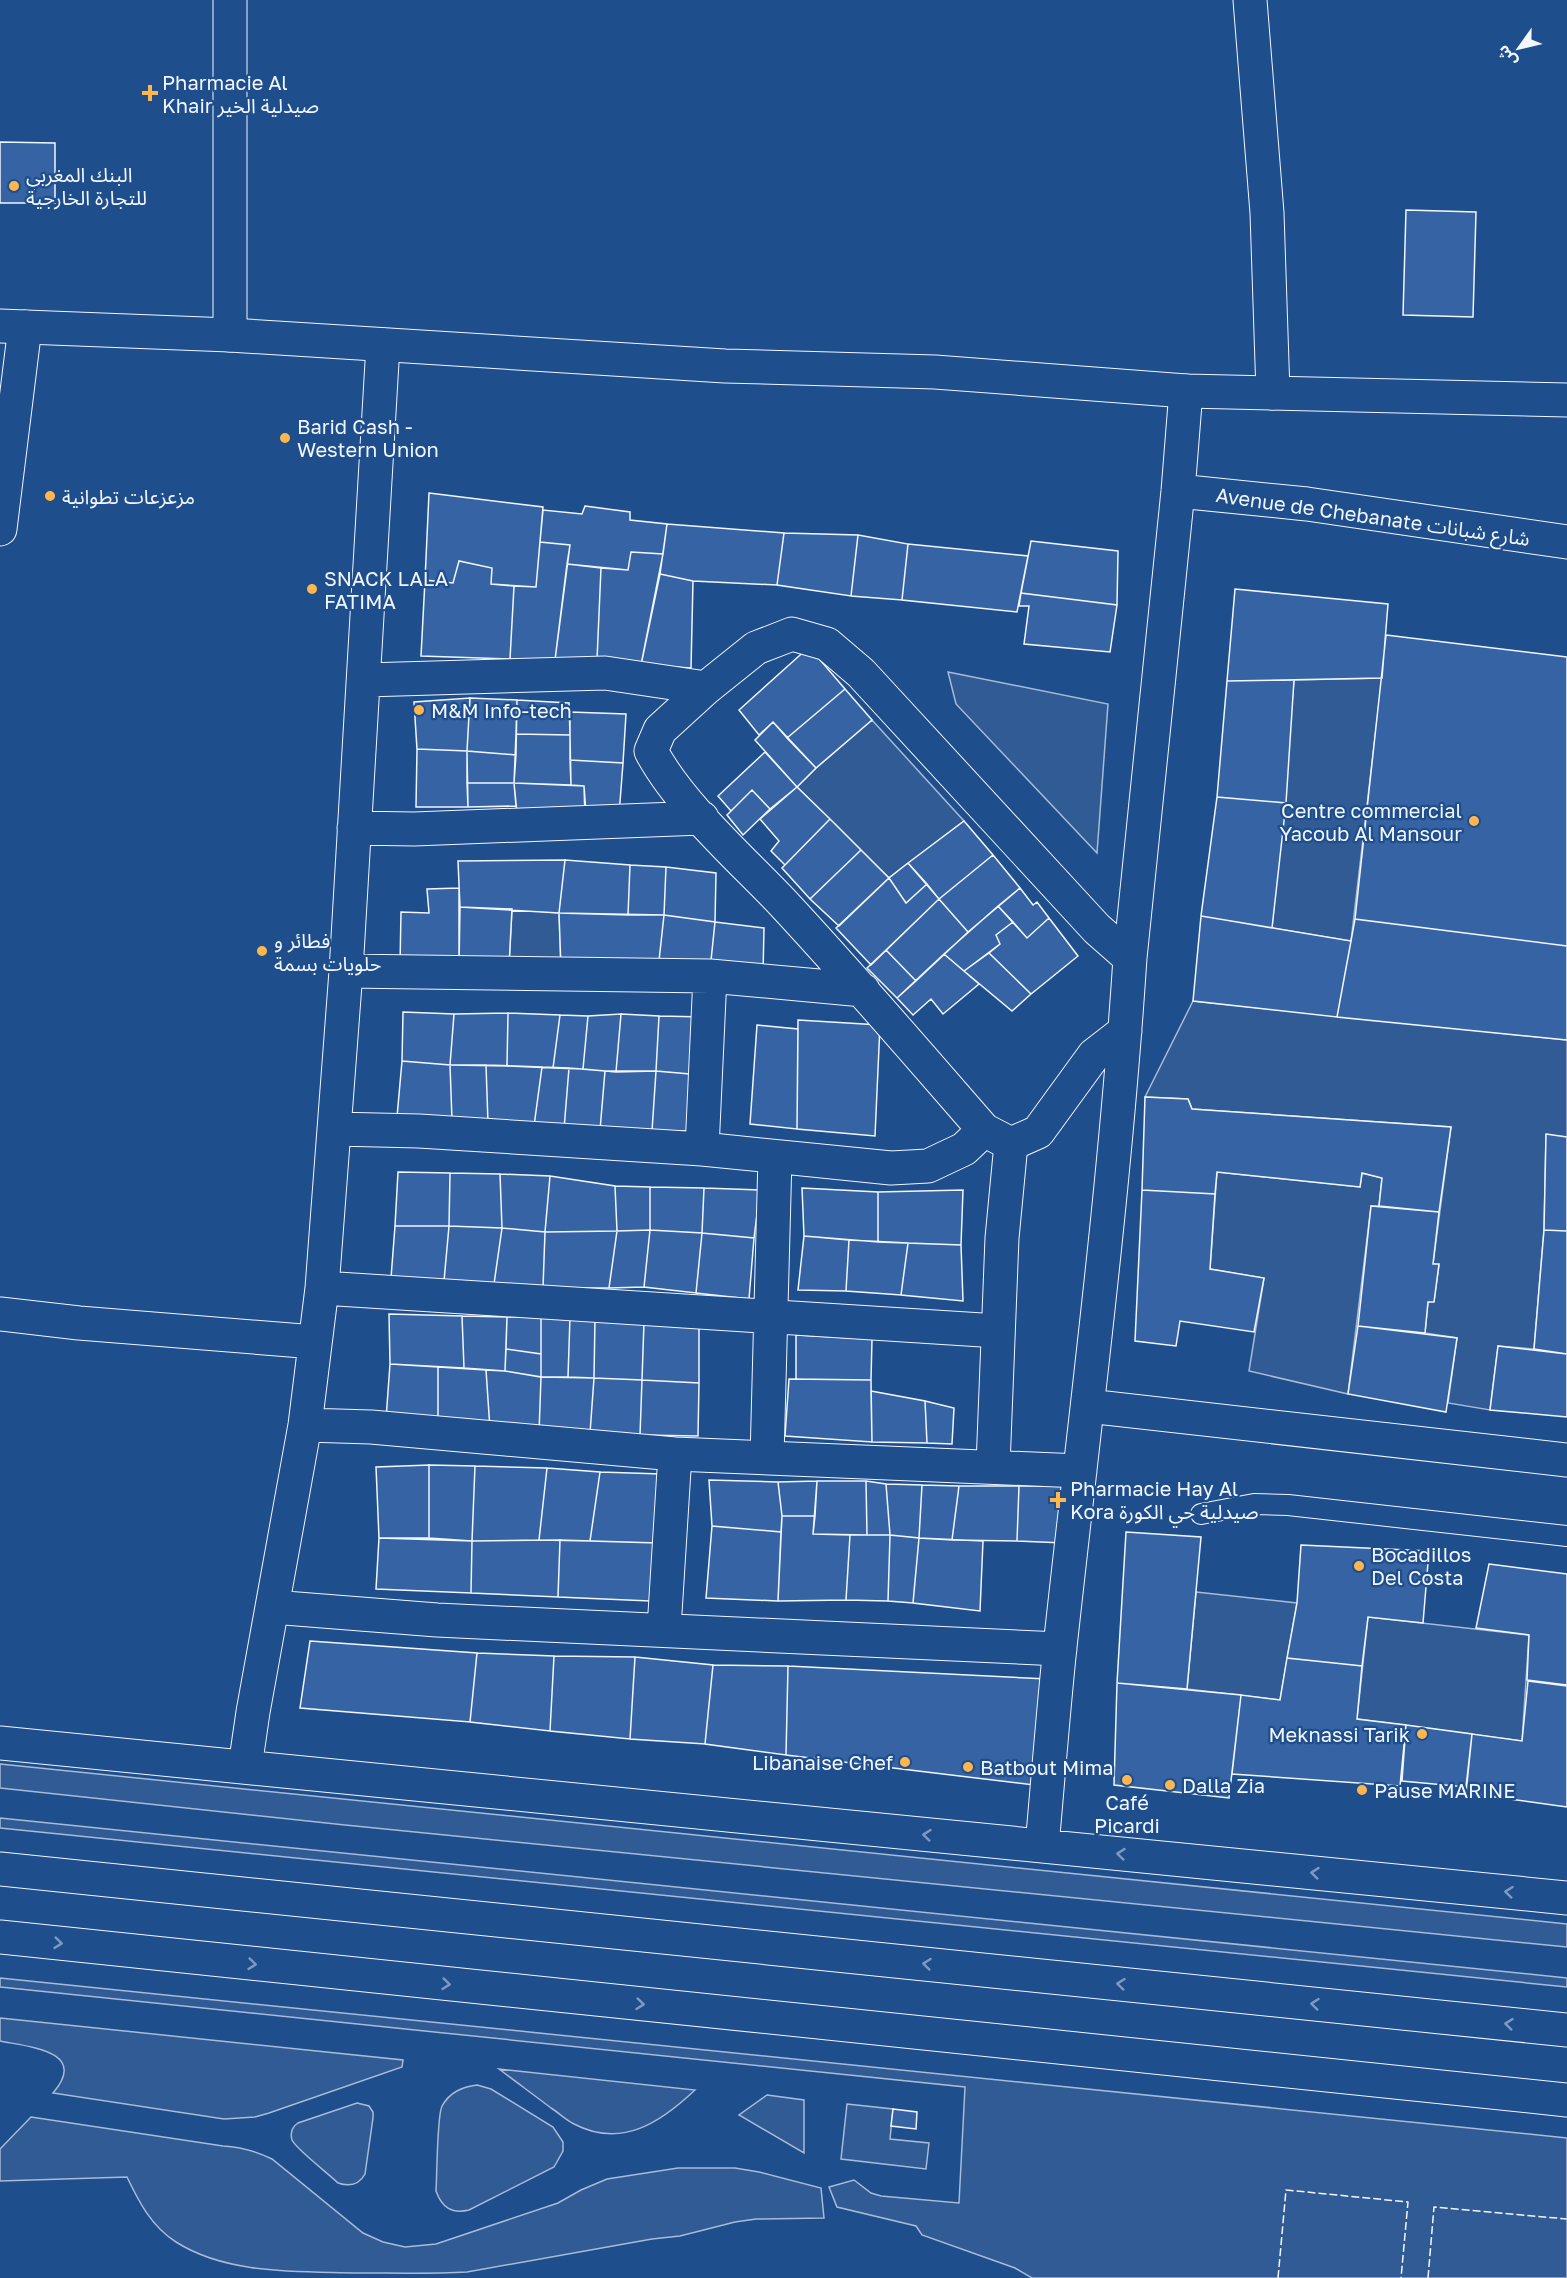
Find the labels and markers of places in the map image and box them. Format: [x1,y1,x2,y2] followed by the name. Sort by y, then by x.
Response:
[162,70,319,118] place label: Pharmacie Al Khair صيدلية الخير
[143,86,157,100] marker: Pharmacie Al Khair صيدلية الخير
[26,162,147,210] place label: البنك المغربي للتجارة الخارجية
[7,179,21,193] marker: البنك المغربي للتجارة الخارجية
[297,414,439,461] place label: Barid Cash - Western Union
[278,431,292,445] marker: Barid Cash - Western Union
[62,484,195,509] place label: مزعزعات تطوانية
[43,489,57,503] marker: مزعزعات تطوانية
[324,566,448,613] place label: SNACK LALA FATIMA
[305,582,319,596] marker: SNACK LALA FATIMA
[431,698,572,722] place label: M&M Info-tech
[412,703,426,717] marker: M&M Info-tech
[1280,798,1462,845] place label: Centre commercial Yacoub Al Mansour
[1467,814,1481,828] marker: Centre commercial Yacoub Al Mansour
[274,928,382,976] place label: فطائر و حلويات بسمة
[255,944,269,958] marker: فطائر و حلويات بسمة
[1070,1476,1259,1528] place label: Pharmacie Hay Al Kora صيدلية حي الكورة
[1051,1493,1065,1507] marker: Pharmacie Hay Al Kora صيدلية حي الكورة
[1371,1542,1471,1589] place label: Bocadillos Del Costa
[1352,1559,1366,1573] marker: Bocadillos Del Costa
[1268,1722,1410,1746] place label: Meknassi Tarik
[1415,1727,1429,1741] marker: Meknassi Tarik
[752,1750,893,1774] place label: Libanaise Chef
[898,1755,912,1769] marker: Libanaise Chef
[980,1755,1113,1779] place label: Batbout Mima
[961,1760,975,1774] marker: Batbout Mima
[1120,1773,1134,1787] marker: Café Picardi
[1182,1773,1265,1797] place label: Dalla Zia
[1163,1778,1177,1792] marker: Dalla Zia
[1374,1778,1515,1802] place label: Pause MARINE
[1355,1783,1369,1797] marker: Pause MARINE
[1094,1790,1160,1837] place label: Café Picardi

